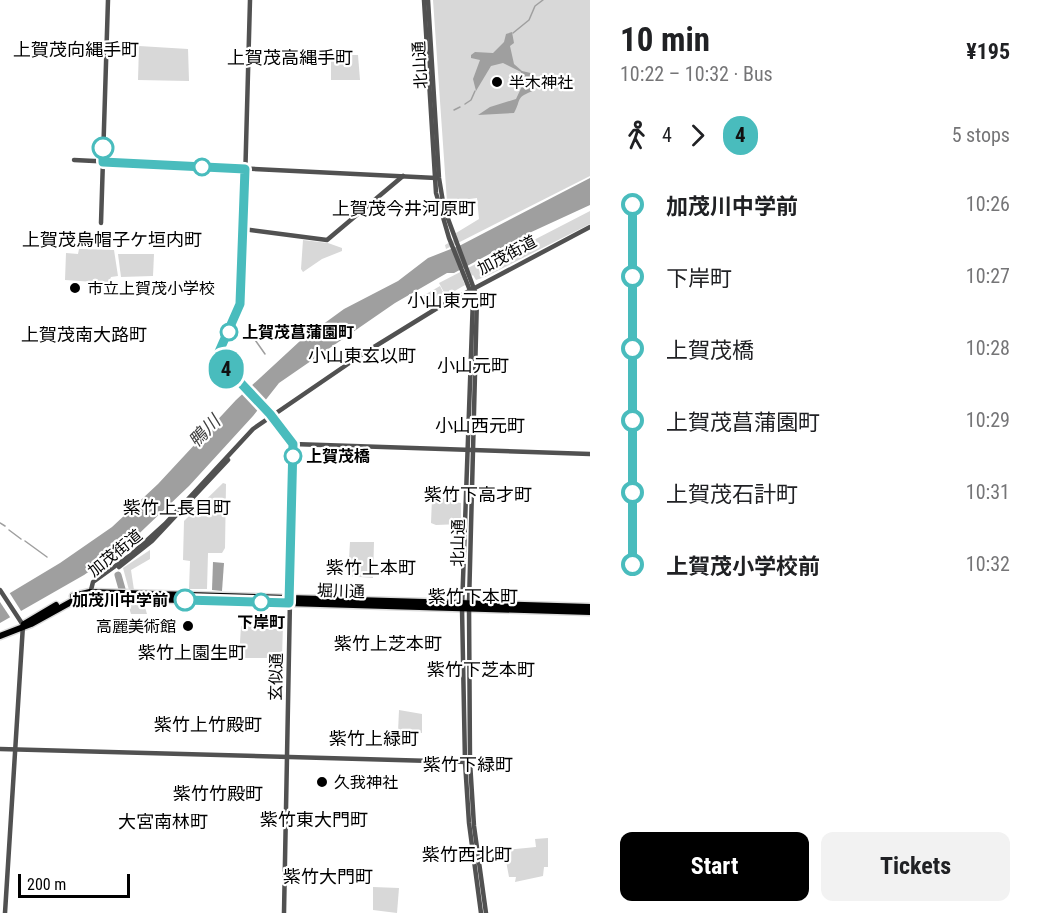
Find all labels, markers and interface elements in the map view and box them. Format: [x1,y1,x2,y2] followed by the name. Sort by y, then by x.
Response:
[620,20,710,59] text: 10 min
[13,39,139,60] district label: 上賀茂向縄手町
[966,39,1010,64] text: ¥195
[409,41,431,89] street label: 北山通
[227,47,353,68] district label: 上賀茂高縄手町
[620,62,773,86] text: 10:22 – 10:32 · Bus
[509,73,573,92] place label: 半木神社
[490,75,504,89] marker: 半木神社
[620,119,653,152] icon: walk
[681,119,714,152] icon: forward
[662,123,672,147] text: 4
[735,123,746,147] text: 4
[952,123,1010,147] text: 5 stops
[92,137,114,159] unlabelled marker
[193,158,211,176] unlabelled marker
[966,192,1010,216] text: 10:26
[666,194,798,219] text: 加茂川中学前
[332,198,476,219] district label: 上賀茂今井河原町
[22,229,202,250] district label: 上賀茂烏帽子ケ垣内町
[474,232,540,278] street label: 加茂街道
[966,264,1010,288] text: 10:27
[666,266,732,291] text: 下岸町
[87,279,215,298] place label: 市立上賀茂小学校
[68,281,82,295] marker: 市立上賀茂小学校
[407,290,497,311] district label: 小山東元町
[220,323,238,341] marker: 上賀茂菖蒲園町
[242,323,354,342] place label: 上賀茂菖蒲園町
[21,324,147,345] district label: 上賀茂南大路町
[966,336,1010,360] text: 10:28
[666,338,754,363] text: 上賀茂橋
[308,345,416,366] district label: 小山東玄以町
[206,350,246,388] line badge: 4
[437,355,509,376] district label: 小山元町
[221,357,231,381] text: 4
[966,408,1010,432] text: 10:29
[184,409,225,451] water label: 鴨川
[666,410,820,435] text: 上賀茂菖蒲園町
[435,415,525,436] district label: 小山西元町
[284,447,302,465] marker: 上賀茂橋
[306,447,370,466] place label: 上賀茂橋
[966,480,1010,504] text: 10:31
[666,482,798,507] text: 上賀茂石計町
[424,484,532,505] district label: 紫竹下高才町
[123,497,231,518] district label: 紫竹上長目町
[448,519,468,567] street label: 北山通
[84,525,146,581] street label: 加茂街道
[966,552,1010,576] text: 10:32
[666,554,820,579] text: 上賀茂小学校前
[326,557,416,578] district label: 紫竹上本町
[317,581,365,601] street label: 堀川通
[428,586,518,607] district label: 紫竹下本町
[174,589,196,611] marker: 加茂川中学前
[72,591,168,610] place label: 加茂川中学前
[252,593,270,611] marker: 下岸町
[237,613,285,632] place label: 下岸町
[96,617,176,636] place label: 高麗美術館
[181,619,195,633] marker: 高麗美術館
[334,633,442,654] district label: 紫竹上芝本町
[138,642,246,663] district label: 紫竹上園生町
[266,653,286,701] street label: 玄似通
[427,659,535,680] district label: 紫竹下芝本町
[154,714,262,735] district label: 紫竹上竹殿町
[329,728,419,749] district label: 紫竹上緑町
[423,754,513,775] district label: 紫竹下緑町
[334,773,398,792] place label: 久我神社
[315,775,329,789] marker: 久我神社
[173,783,263,804] district label: 紫竹竹殿町
[260,809,368,830] district label: 紫竹東大門町
[118,811,208,832] district label: 大宮南林町
[620,832,809,901] button: Start
[821,832,1010,901] button: Tickets
[422,844,512,865] district label: 紫竹西北町
[283,866,373,887] district label: 紫竹大門町
[18,871,130,898] scale bar
[27,875,66,894] text: 200 m

